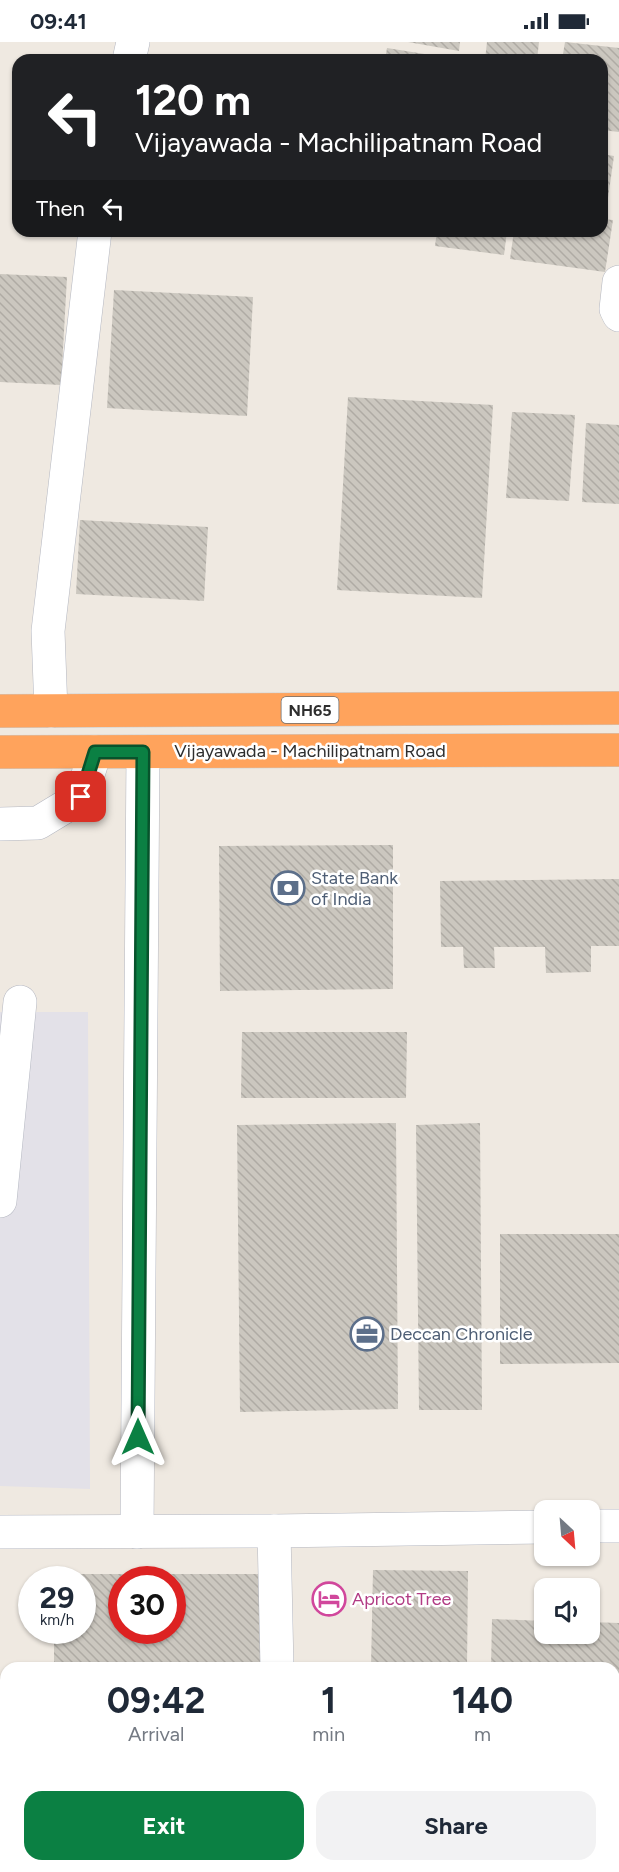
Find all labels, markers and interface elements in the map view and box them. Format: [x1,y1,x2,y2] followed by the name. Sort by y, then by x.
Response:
[30,8,87,35] text: 09:41
[135,75,251,126] text: 120 m
[36,78,114,156] icon: left
[135,126,542,159] text: Vijayawada - Machilipatnam Road
[97,192,130,225] icon: left
[36,195,85,222] text: Then
[282,697,338,723] road number: NH65
[174,740,446,762] street label: Vijayawada - Machilipatnam Road
[55,771,106,822] pin
[64,780,97,813] icon: arrive
[311,867,398,910] place label: State Bank of India
[270,870,306,906] bank icon: State Bank of India
[349,1316,385,1352] office icon: Deccan Chronicle
[390,1323,533,1345] place label: Deccan Chronicle
[106,1405,170,1469] position arrow
[534,1500,600,1566] north arrow
[534,1500,600,1644] map controls
[108,1566,186,1644] speed limit sign: 30
[534,1578,600,1644] button: sound
[40,1579,74,1616] text: 29
[311,1581,347,1617] hotel icon: Apricot Tree
[352,1588,452,1610] place label: Apricot Tree
[40,1611,74,1629] text: km/h
[107,1679,205,1722] text: 09:42
[321,1679,336,1722] text: 1
[452,1679,513,1722] text: 140
[128,1722,184,1746] text: Arrival
[312,1722,345,1746] text: min
[474,1722,491,1746] text: m
[24,1791,304,1860] button: Exit
[316,1791,596,1860] button: Share

